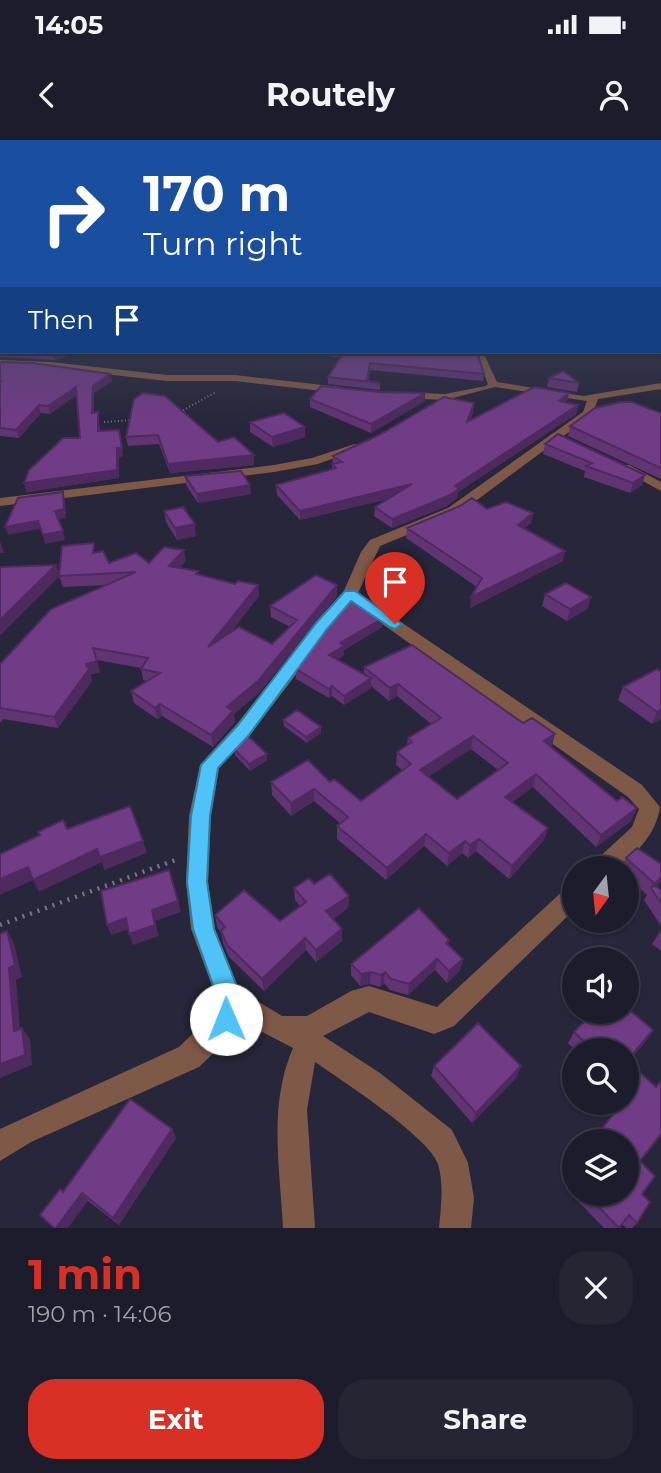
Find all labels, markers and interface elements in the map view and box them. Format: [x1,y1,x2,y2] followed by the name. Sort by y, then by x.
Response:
[35,9,103,41] text: 14:05
[266,75,395,114] text: Routely
[28,76,66,114] icon: back
[595,76,633,114] icon: person
[143,164,290,223] text: 170 m
[28,168,119,259] icon: right
[143,224,303,263] text: Turn right
[108,301,146,339] icon: arrive
[28,304,94,336] text: Then
[365,552,425,624] pin
[376,563,414,601] icon: arrive
[562,856,639,933] north arrow
[562,856,639,1206] map controls
[562,947,639,1024] button: sound
[189,982,263,1056] position arrow
[562,1038,639,1115] button: search
[562,1129,639,1206] button: layers
[28,1248,142,1300] text: 1 min
[559,1251,633,1325] button: close
[28,1300,172,1328] text: 190 m · 14:06
[28,1379,324,1459] button: Exit
[338,1379,633,1459] button: Share

